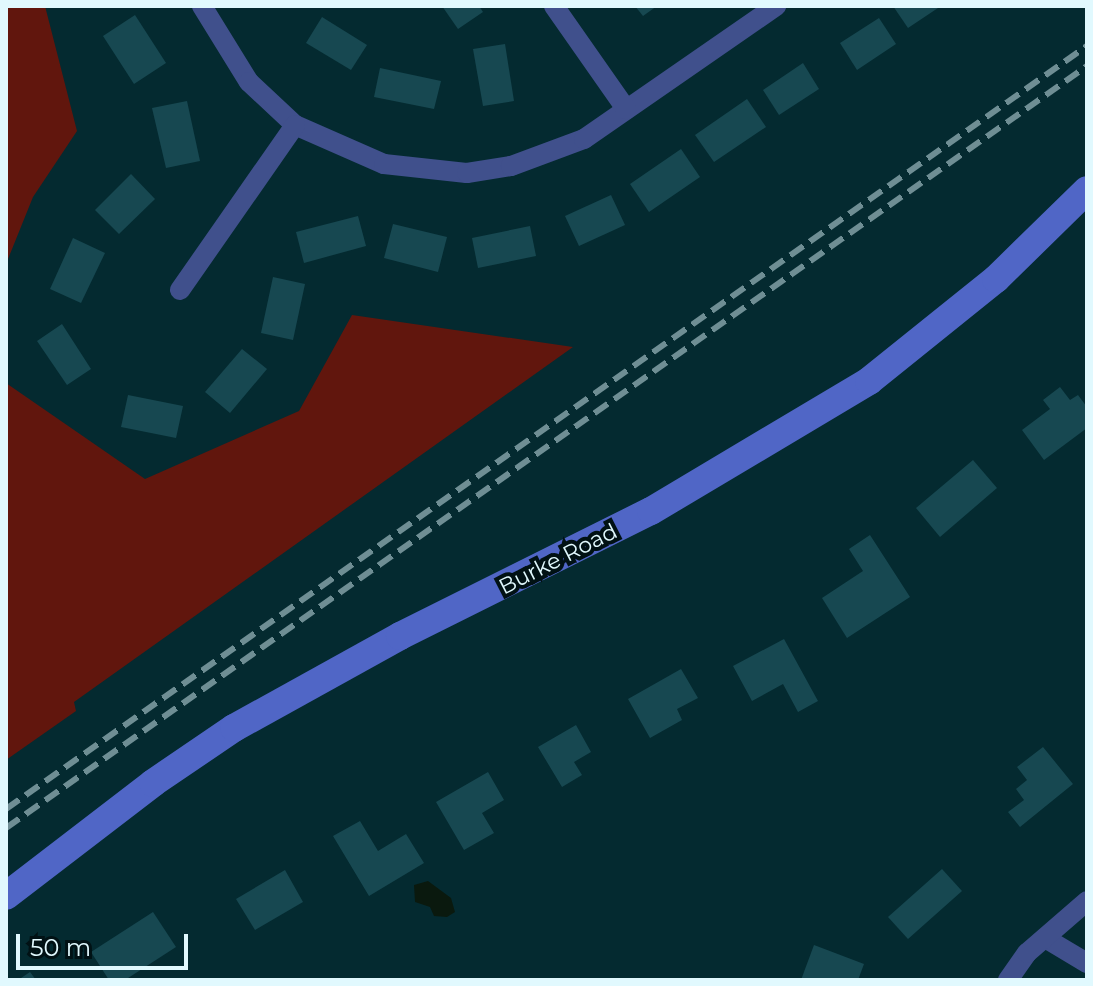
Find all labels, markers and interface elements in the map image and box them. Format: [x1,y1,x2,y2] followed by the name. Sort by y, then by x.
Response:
[494,518,622,600] street label: Burke Road
[20,918,192,968] scale bar
[30,933,91,962] text: 50 m

